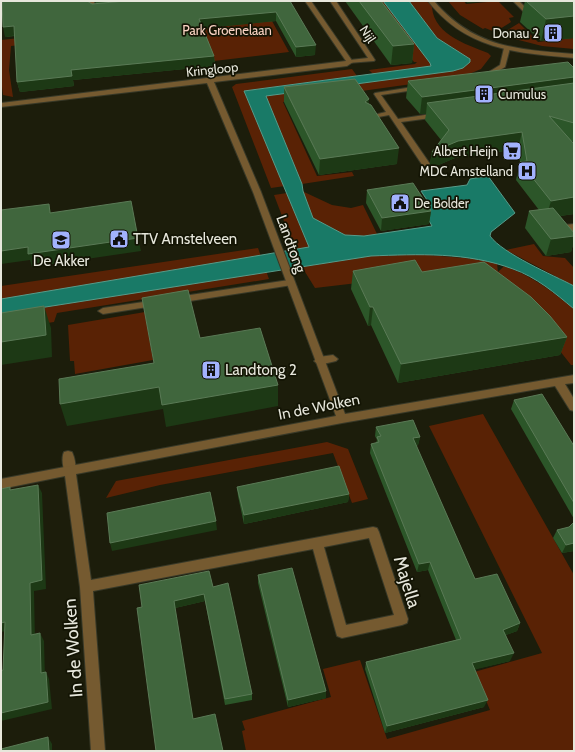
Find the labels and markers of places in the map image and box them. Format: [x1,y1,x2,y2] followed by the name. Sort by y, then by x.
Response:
[542,22,564,44] building icon: Donau 2
[492,25,539,41] place label: Donau 2
[473,83,495,105] building icon: Cumulus
[498,86,547,102] place label: Cumulus
[501,140,523,162] supermarket icon: Albert Heijn
[433,143,498,160] place label: Albert Heijn
[516,160,538,182] hospital icon: MDC Amstelland
[419,163,513,179] place label: MDC Amstelland
[389,192,411,214] public building icon: De Bolder
[414,195,470,211] place label: De Bolder
[108,228,130,250] public building icon: TTV Amstelveen
[50,229,72,251] school or university icon: De Akker
[133,230,237,248] place label: TTV Amstelveen
[33,252,90,270] place label: De Akker
[200,359,222,381] building icon: Landtong 2
[225,361,297,379] place label: Landtong 2

